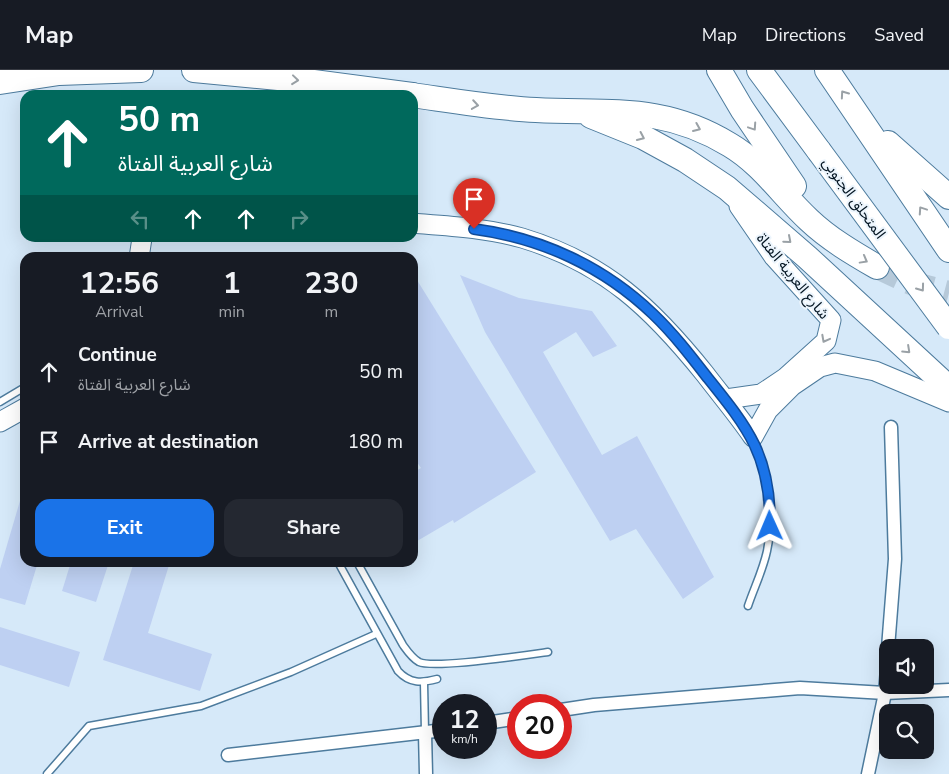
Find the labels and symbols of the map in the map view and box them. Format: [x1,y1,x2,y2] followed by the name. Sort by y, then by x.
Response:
[291,74,299,85] one-way arrow
[841,90,850,100] one-way arrow
[471,100,479,110] one-way arrow
[747,121,756,130] one-way arrow
[692,122,700,132] one-way arrow
[636,130,645,141] one-way arrow
[816,153,890,244] street label: المتحلق الجنوبي
[453,178,495,229] pin
[919,206,928,216] one-way arrow
[750,229,834,325] street label: شارع العربية الفتاة
[782,234,791,243] one-way arrow
[858,253,867,263] one-way arrow
[915,282,923,291] one-way arrow
[822,333,832,342] one-way arrow
[902,344,911,353] one-way arrow
[743,499,795,551] position arrow
[507,694,572,759] speed limit sign: 20

